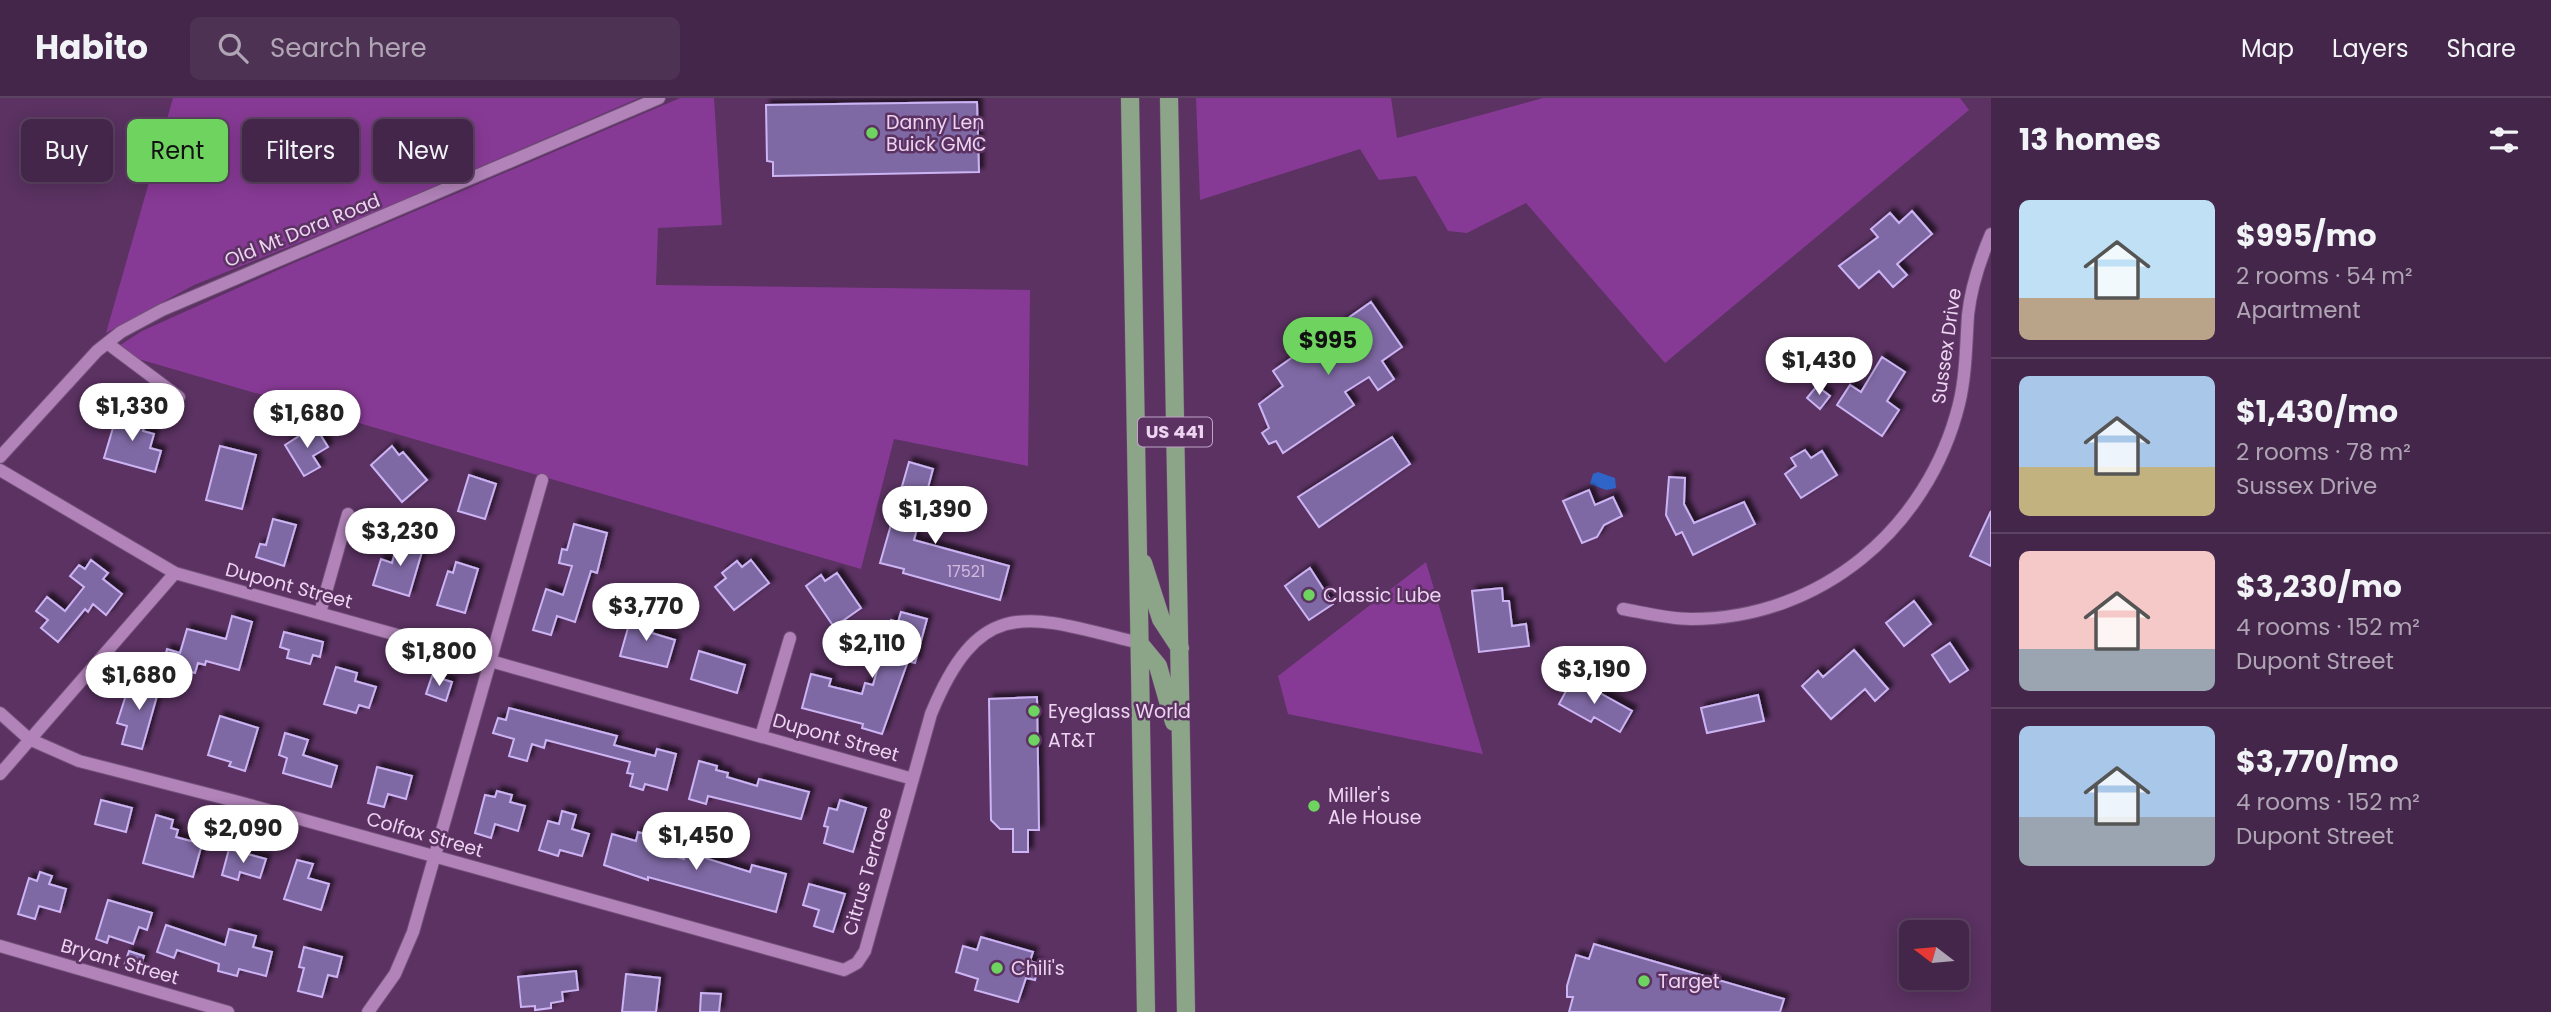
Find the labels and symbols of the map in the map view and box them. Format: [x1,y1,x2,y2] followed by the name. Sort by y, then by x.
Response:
[886,109,987,158] place label: Danny Len Buick GMC
[864,125,880,141] marker: Danny Len Buick GMC
[220,187,384,274] street label: Old Mt Dora Road
[1925,286,1968,406] street label: Sussex Drive
[1287,317,1369,377] pin: $995
[1762,338,1876,397] pin: $1,430
[75,384,189,443] pin: $1,330
[250,390,364,450] pin: $1,680
[1138,418,1212,446] road number: US 441
[878,486,992,546] pin: $1,390
[343,508,457,568] pin: $3,230
[222,556,355,615] street label: Dupont Street
[947,560,985,583] house number: 17521
[1323,582,1441,609] place label: Classic Lube
[589,584,703,643] pin: $3,770
[1301,587,1317,603] marker: Classic Lube
[815,620,929,680] pin: $2,110
[382,628,496,688] pin: $1,800
[1537,646,1651,706] pin: $3,190
[82,652,196,712] pin: $1,680
[1048,698,1191,725] place label: Eyeglass World
[1026,703,1042,719] marker: Eyeglass World
[769,707,902,768] street label: Dupont Street
[1048,727,1095,754] place label: AT&T
[1026,732,1042,748] marker: AT&T
[1328,782,1422,831] place label: Miller's Ale House
[1306,798,1322,814] marker: Miller's Ale House
[836,804,899,939] street label: Citrus Terrace
[363,805,487,864] street label: Colfax Street
[186,806,300,865] pin: $2,090
[639,812,753,872] pin: $1,450
[1899,920,1969,990] north arrow
[57,932,182,991] street label: Bryant Street
[1011,955,1065,982] place label: Chili's
[989,960,1005,976] marker: Chili's
[1658,968,1720,995] place label: Target
[1636,973,1652,989] marker: Target

